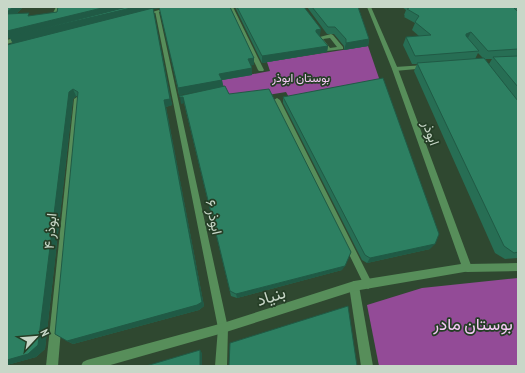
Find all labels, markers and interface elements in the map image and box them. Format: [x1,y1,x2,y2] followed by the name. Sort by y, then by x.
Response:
[271,70,330,86] park label: بوستان ابوذر
[418,117,444,148] street label: ابوذر
[202,198,226,236] street label: ابوذر ۶
[39,212,61,250] street label: ابوذر ۴
[254,281,288,311] street label: بنیاد
[432,313,513,335] park label: بوستان مادر
[16,317,56,357] north arrow
[37,327,53,338] text: N

